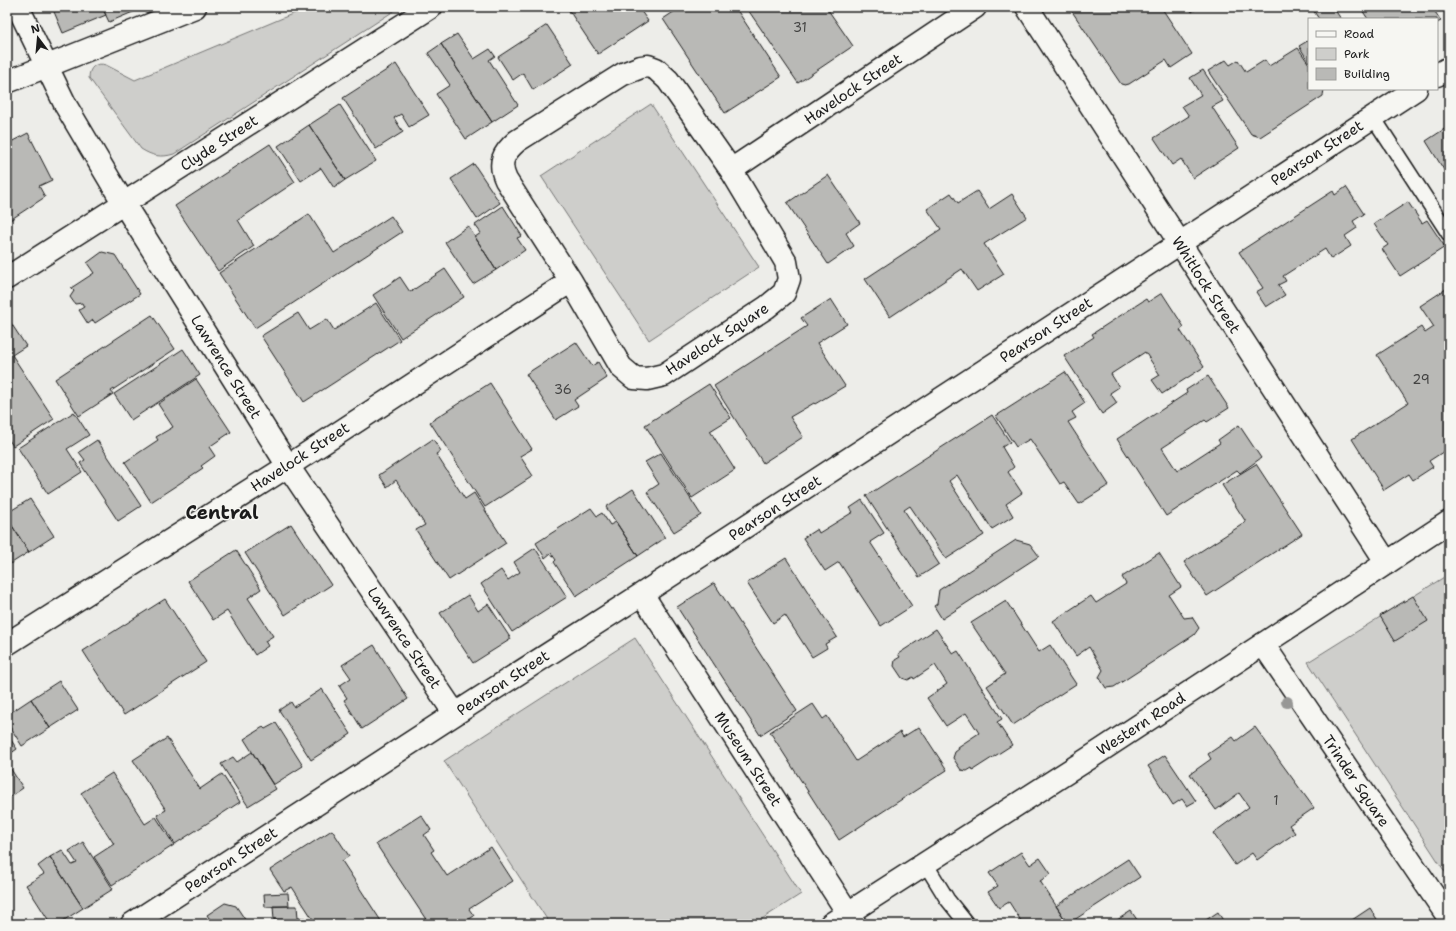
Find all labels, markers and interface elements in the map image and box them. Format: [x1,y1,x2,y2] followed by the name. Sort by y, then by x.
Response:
[18,18,58,58] north arrow
[1308,18,1438,90] legend
[793,19,807,36] house number: 31
[29,20,42,37] text: N
[1344,26,1375,42] text: Road
[1344,46,1370,62] text: Park
[800,49,906,129] street label: Havelock Street
[1344,66,1390,82] text: Building
[176,110,262,176] street label: Clyde Street
[1267,116,1367,190] street label: Pearson Street
[1167,233,1245,337] street label: Whitlock Street
[996,293,1096,367] street label: Pearson Street
[662,298,772,380] street label: Havelock Square
[186,311,266,423] street label: Lawrence Street
[1412,371,1430,388] house number: 29
[554,381,572,398] house number: 36
[247,418,353,496] street label: Havelock Street
[725,471,825,545] street label: Pearson Street
[185,500,259,525] district label: Central
[363,583,445,693] street label: Lawrence Street
[453,646,553,720] street label: Pearson Street
[1093,688,1190,760] street label: Western Road
[710,708,786,810] street label: Museum Street
[1318,731,1394,831] street label: Trinder Square
[1273,792,1279,809] house number: 1
[181,823,281,897] street label: Pearson Street

